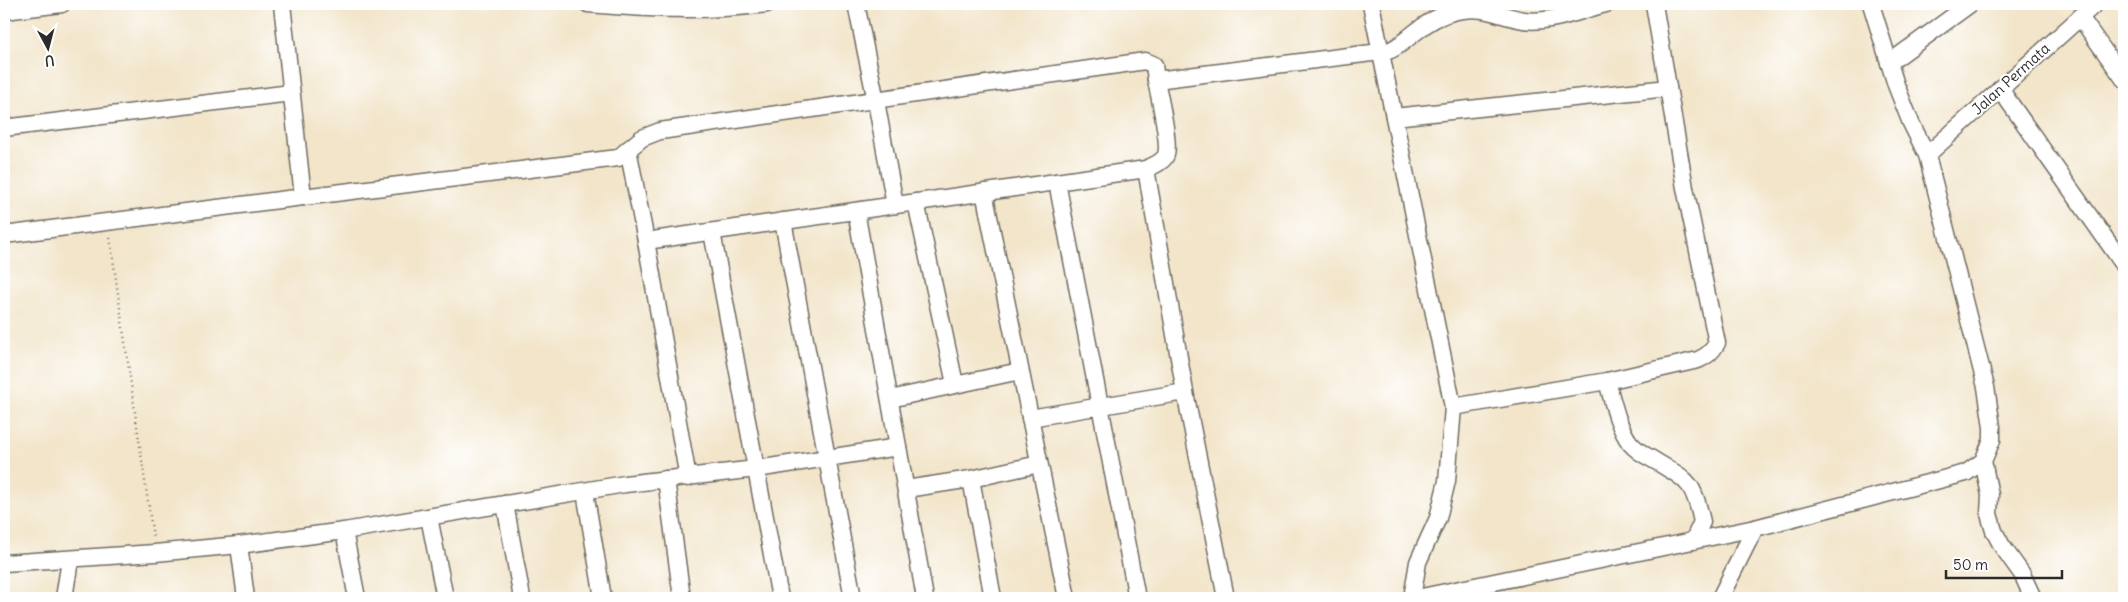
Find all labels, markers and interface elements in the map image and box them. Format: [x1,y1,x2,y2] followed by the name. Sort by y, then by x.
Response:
[22,22,72,72] north arrow
[1968,38,2054,119] street label: Jalan Permata
[44,51,55,70] text: U
[1946,547,2062,579] scale bar
[1953,555,1988,574] text: 50 m

